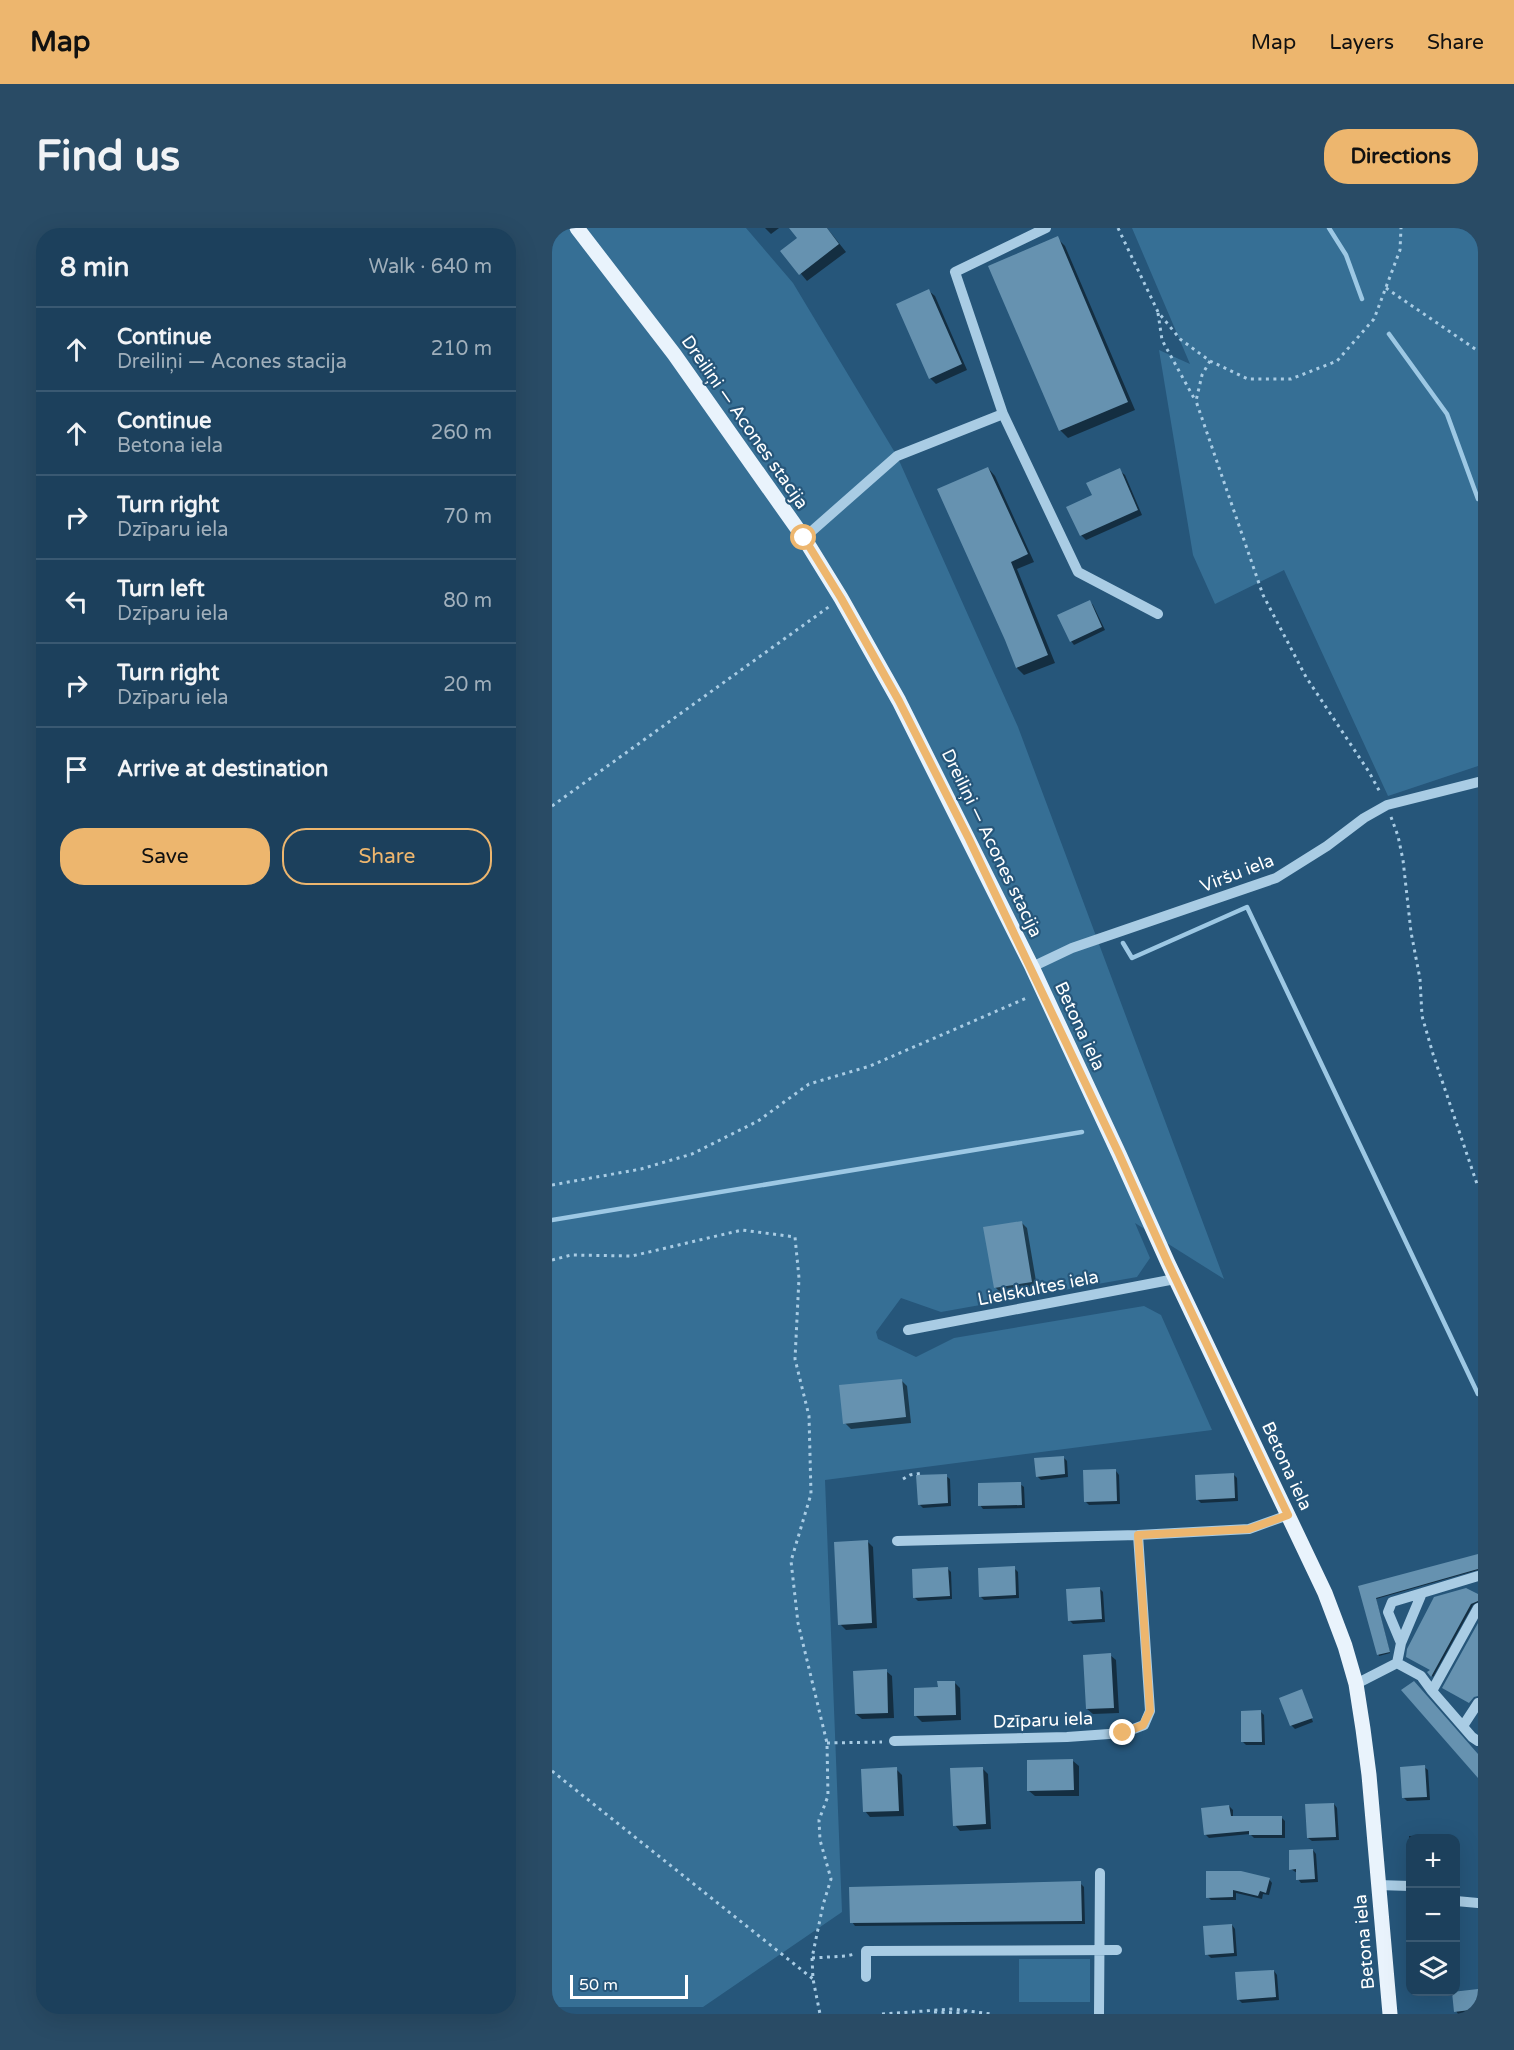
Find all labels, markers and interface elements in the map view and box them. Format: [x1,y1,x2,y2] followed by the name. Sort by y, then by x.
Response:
[30,25,90,59] text: Map
[1251,30,1296,55] text: Map
[1329,30,1394,55] text: Layers
[1427,30,1484,55] text: Share
[1324,129,1478,184] button: Directions
[36,131,180,182] text: Find us
[60,252,129,283] text: 8 min
[369,255,492,279] text: Walk · 640 m
[117,324,212,350] text: Continue
[677,331,813,513] street label: Dreiliņi — Acones stacija
[60,333,93,366] icon: ahead
[431,337,492,361] text: 210 m
[117,350,347,374] text: Dreiliņi — Acones stacija
[117,408,212,434] text: Continue
[60,417,93,450] icon: ahead
[431,421,492,445] text: 260 m
[117,434,223,458] text: Betona iela
[117,492,219,518] text: Turn right
[60,501,93,534] icon: right
[443,505,492,529] text: 70 m
[117,518,228,542] text: Dzīparu iela
[790,524,816,550] route start
[117,576,205,602] text: Turn left
[60,585,93,618] icon: left
[443,589,492,613] text: 80 m
[117,602,228,626] text: Dzīparu iela
[117,660,219,686] text: Turn right
[60,669,93,702] icon: right
[443,673,492,697] text: 20 m
[117,686,228,710] text: Dzīparu iela
[937,745,1047,941] street label: Dreiliņi — Acones stacija
[60,753,93,786] icon: arrive
[117,756,328,782] text: Arrive at destination
[60,828,270,885] button: Save
[282,828,492,885] button: Share
[1197,849,1277,897] street label: Viršu iela
[1050,978,1110,1074] street label: Betona iela
[976,1265,1100,1311] street label: Lielskultes iela
[1257,1418,1317,1514] street label: Betona iela
[993,1707,1093,1733] street label: Dzīparu iela
[1109,1719,1135,1745] route end
[1406,1834,1460,1996] map controls
[1406,1834,1460,1888] button: +
[1406,1888,1460,1942] button: −
[1349,1894,1379,1990] street label: Betona iela
[1406,1942,1460,1996] button: layers
[570,1972,688,2000] scale bar
[579,1975,618,1995] text: 50 m

